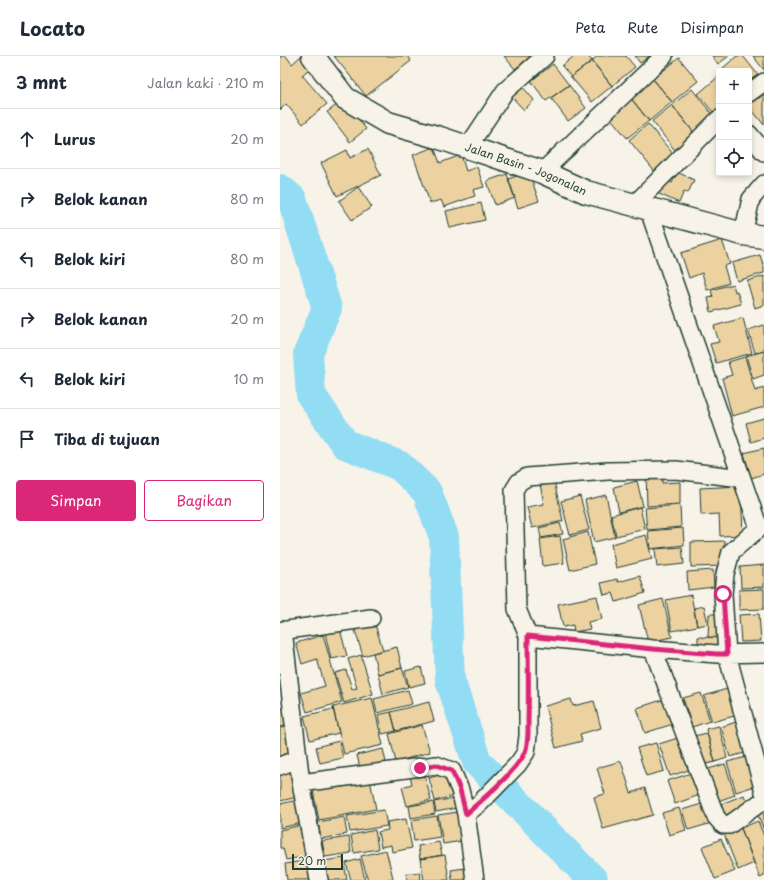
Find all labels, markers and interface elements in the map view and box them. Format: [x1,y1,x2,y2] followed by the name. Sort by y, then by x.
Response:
[20,14,85,42] text: Locato
[575,17,605,38] text: Peta
[627,17,658,38] text: Rute
[680,17,744,38] text: Disimpan
[716,68,752,176] map controls
[716,68,752,104] button: +
[16,69,67,95] text: 3 mnt
[147,73,264,92] text: Jalan kaki · 210 m
[716,104,752,140] button: −
[54,127,95,150] text: Lurus
[16,128,38,150] icon: ahead
[230,129,264,148] text: 20 m
[463,138,590,199] street label: Jalan Basin - Jogonalan
[716,140,752,176] button: locate
[54,187,148,210] text: Belok kanan
[16,188,38,210] icon: right
[230,189,264,208] text: 80 m
[54,247,125,270] text: Belok kiri
[16,248,38,270] icon: left
[230,249,264,268] text: 80 m
[54,307,148,330] text: Belok kanan
[16,308,38,330] icon: right
[230,309,264,328] text: 20 m
[54,367,125,390] text: Belok kiri
[16,368,38,390] icon: left
[234,369,264,388] text: 10 m
[54,427,160,450] text: Tiba di tujuan
[16,428,38,450] icon: arrive
[16,480,136,521] button: Simpan
[144,480,264,521] button: Bagikan
[714,585,732,603] route start
[411,759,429,777] route end
[292,852,343,871] scale bar
[298,852,326,869] text: 20 m

